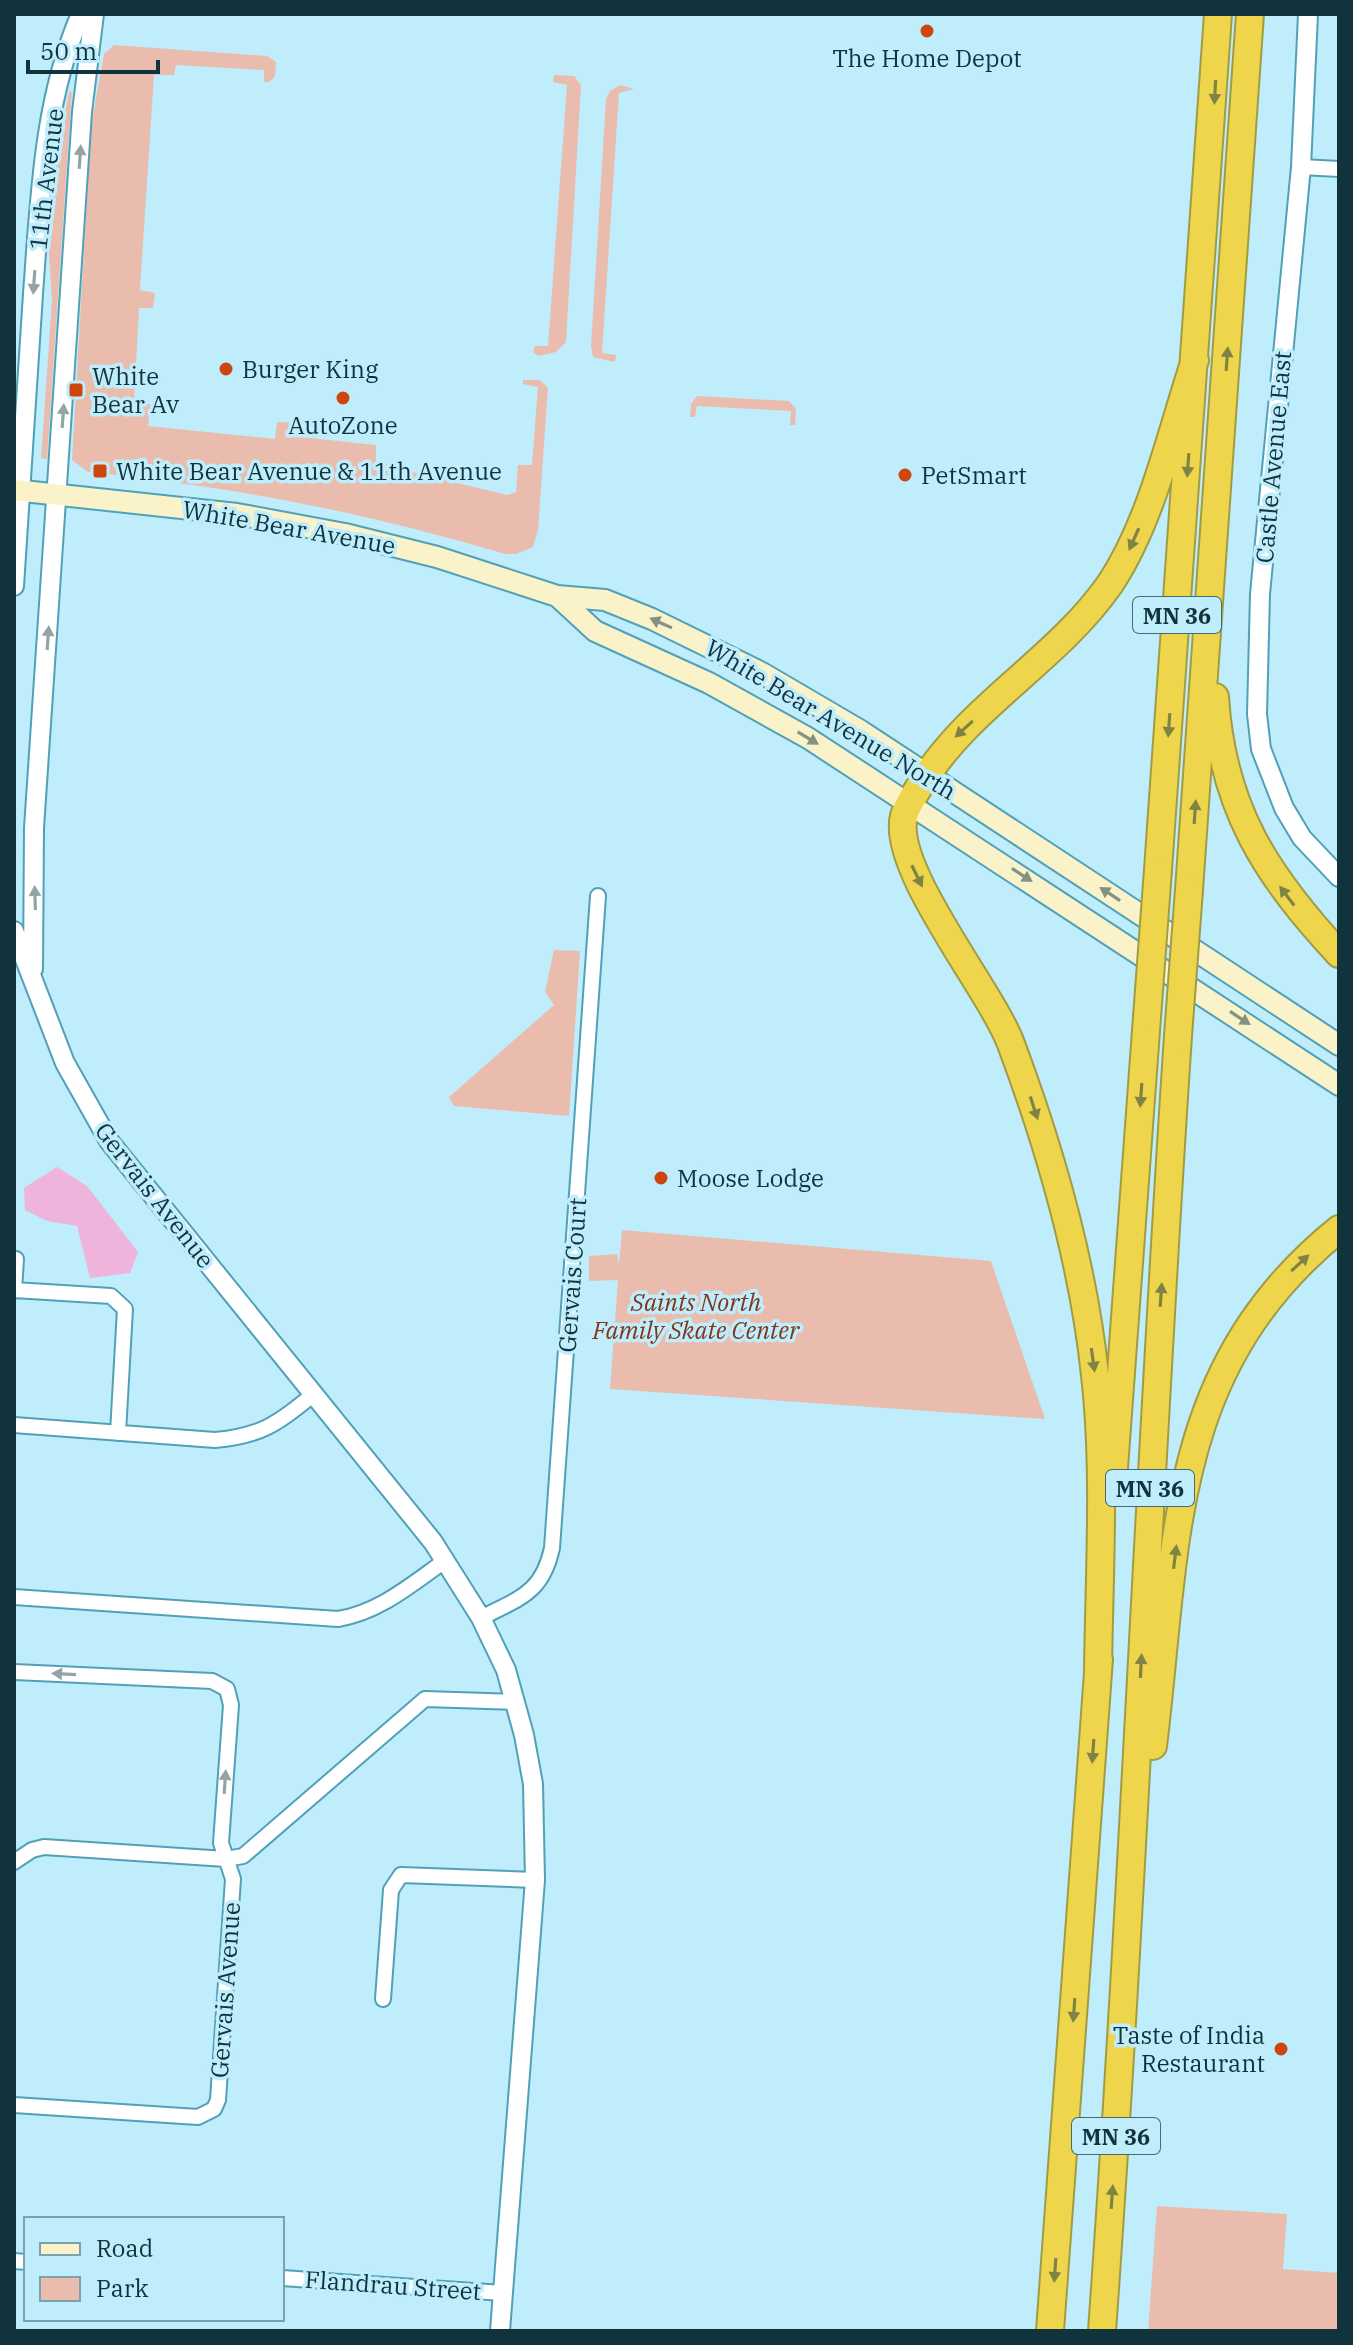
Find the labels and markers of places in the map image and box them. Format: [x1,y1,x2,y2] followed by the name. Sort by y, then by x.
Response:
[918,22,936,40] marker: The Home Depot
[832,42,1022,74] place label: The Home Depot
[242,353,378,385] place label: Burger King
[92,360,179,420] place label: White Bear Av
[217,360,235,378] marker: Burger King
[67,381,85,399] marker: White Bear Av
[334,389,352,407] marker: AutoZone
[288,409,398,441] place label: AutoZone
[116,455,502,487] place label: White Bear Avenue & 11th Avenue
[921,459,1027,491] place label: PetSmart
[91,462,109,480] marker: White Bear Avenue & 11th Avenue
[896,466,914,484] marker: PetSmart
[677,1162,824,1194] place label: Moose Lodge
[652,1169,670,1187] marker: Moose Lodge
[1113,2019,1265,2079] place label: Taste of India Restaurant
[1272,2040,1290,2058] marker: Taste of India Restaurant

